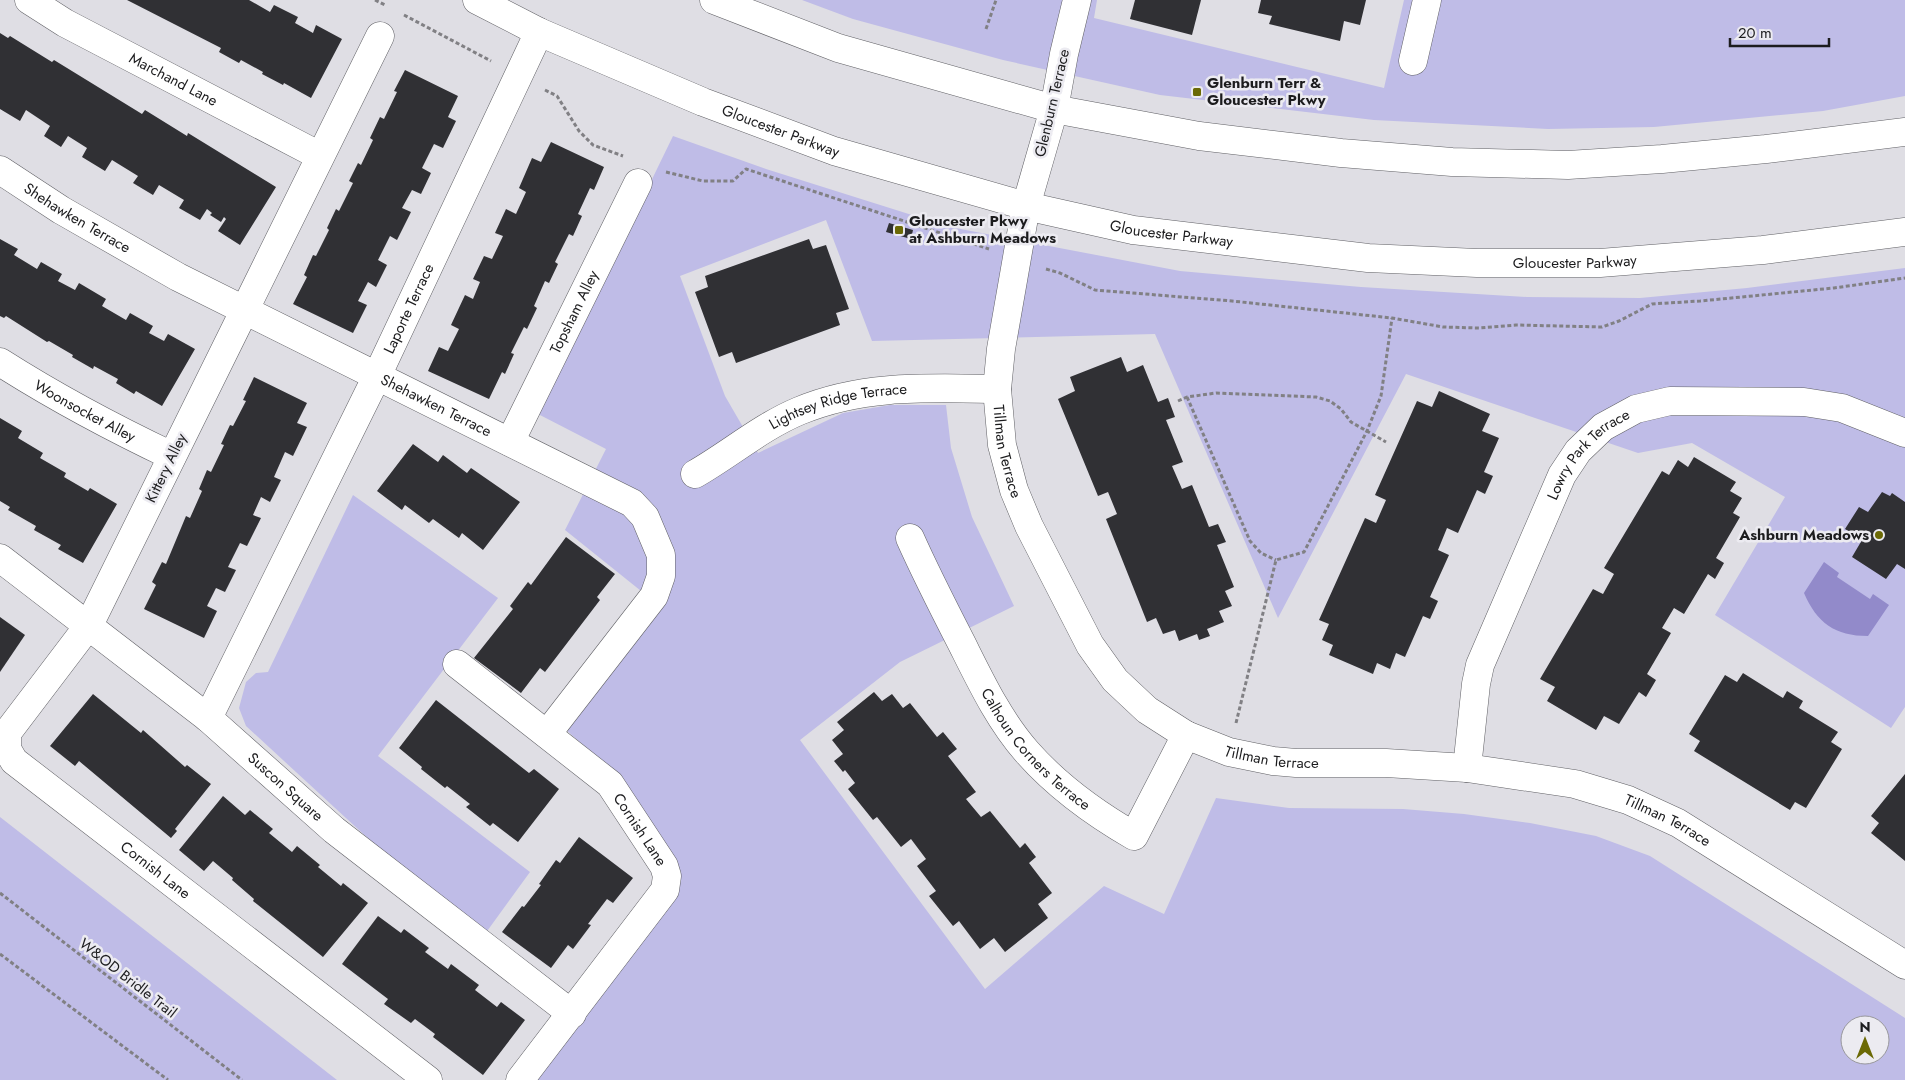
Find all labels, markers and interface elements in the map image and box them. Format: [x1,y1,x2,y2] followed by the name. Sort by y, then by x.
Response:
[1730,15,1829,47] scale bar
[1738,22,1772,44] text: 20 m
[125,47,222,112] street label: Marchand Lane
[1029,47,1075,159] street label: Glenburn Terrace
[1207,72,1326,111] place label: Glenburn Terr & Gloucester Pkwy
[1191,86,1203,98] marker: Glenburn Terr & Gloucester Pkwy
[719,99,842,163] street label: Gloucester Parkway
[19,177,135,259] street label: Shehawken Terrace
[909,210,1056,249] place label: Gloucester Pkwy at Ashburn Meadows
[1108,214,1235,253] street label: Gloucester Parkway
[893,224,905,236] marker: Gloucester Pkwy at Ashburn Meadows
[1513,249,1638,274] street label: Gloucester Parkway
[378,260,440,357] street label: Laporte Terrace
[544,266,604,357] street label: Topsham Alley
[377,369,495,442] street label: Shehawken Terrace
[30,374,140,448] street label: Woonsocket Alley
[765,378,908,435] street label: Lightsey Ridge Terrace
[1542,403,1634,503] street label: Lowry Park Terrace
[987,404,1027,502] street label: Tillman Terrace
[140,429,192,506] street label: Kittery Alley
[1738,524,1869,546] place label: Ashburn Meadows
[1873,529,1885,541] marker: Ashburn Meadows
[975,684,1095,816] street label: Calhoun Corners Terrace
[1221,740,1319,774] street label: Tillman Terrace
[243,747,328,827] street label: Suscon Square
[608,789,672,871] street label: Cornish Lane
[1621,789,1715,852] street label: Tillman Terrace
[116,836,195,904] street label: Cornish Lane
[74,933,182,1023] street label: W&OD Bridle Trail
[1840,1015,1890,1065] north arrow
[1859,1017,1871,1037] text: N

